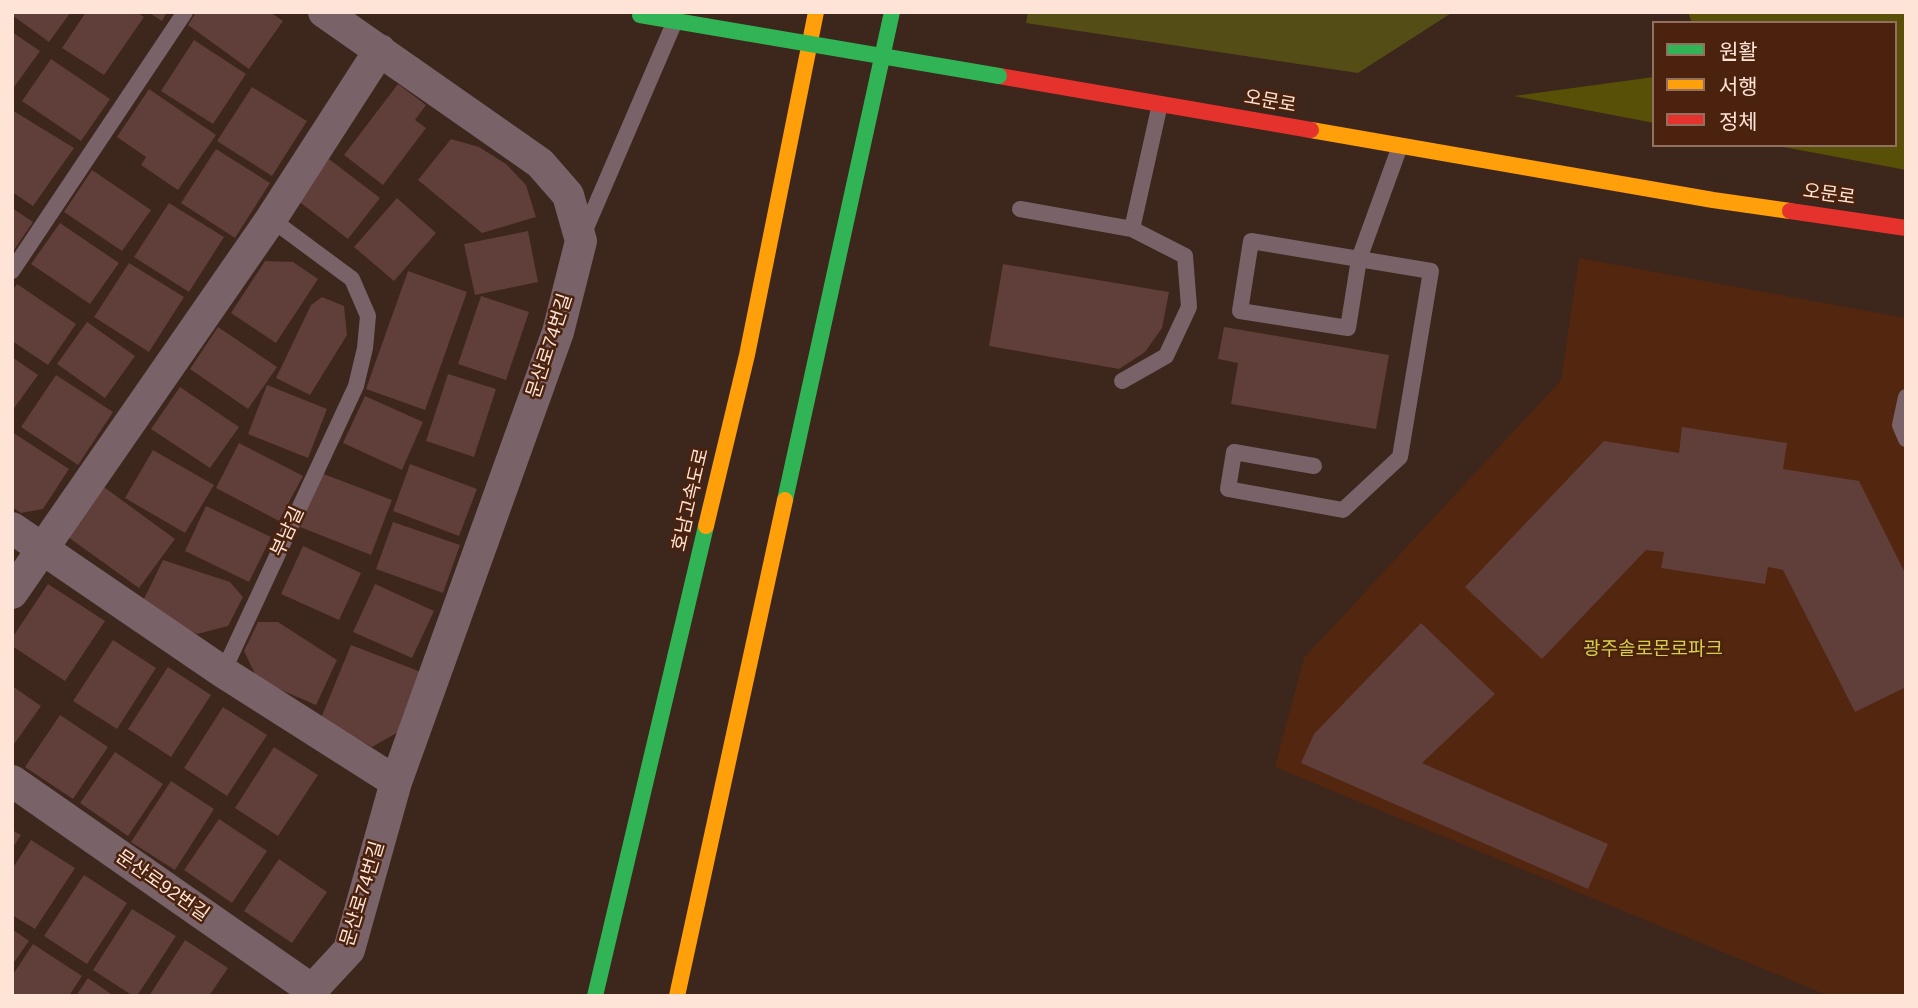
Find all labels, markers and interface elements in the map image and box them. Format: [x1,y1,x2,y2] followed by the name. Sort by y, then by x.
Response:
[1652,21,1897,147] legend
[1719,40,1758,63] text: 원활
[1719,75,1758,98] text: 서행
[1242,86,1298,118] street label: 오문로
[1719,110,1758,133] text: 정체
[1801,180,1857,210] street label: 오문로
[522,291,578,401] street label: 문산로74번길
[668,446,714,554] street label: 호남고속도로
[267,503,309,561] street label: 부남길
[1583,639,1723,661] park label: 광주솔로몬로파크
[336,839,390,949] street label: 문산로74번길
[111,846,213,926] street label: 문산로92번길

